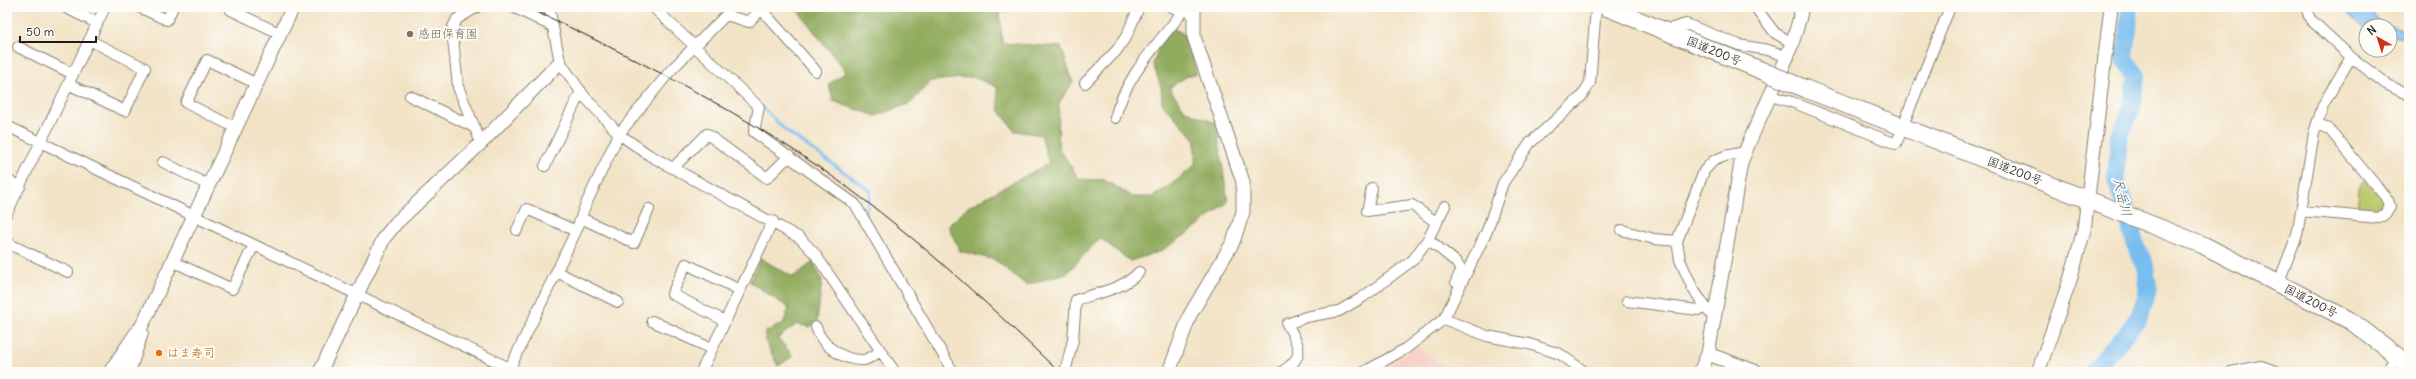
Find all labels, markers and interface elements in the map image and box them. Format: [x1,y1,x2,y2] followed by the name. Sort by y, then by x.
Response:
[20,18,96,44] scale bar
[2358,18,2398,58] north arrow
[2364,22,2379,38] text: N
[26,24,55,39] text: 50 m
[418,26,478,41] place label: 感田保育園
[405,29,415,39] marker: 感田保育園
[1684,33,1744,68] street label: 国道200号
[1985,153,2045,188] street label: 国道200号
[2110,176,2135,218] water label: 尺岳川
[2282,281,2341,320] street label: 国道200号
[167,345,215,360] place label: はま寿司
[154,348,164,358] marker: はま寿司

